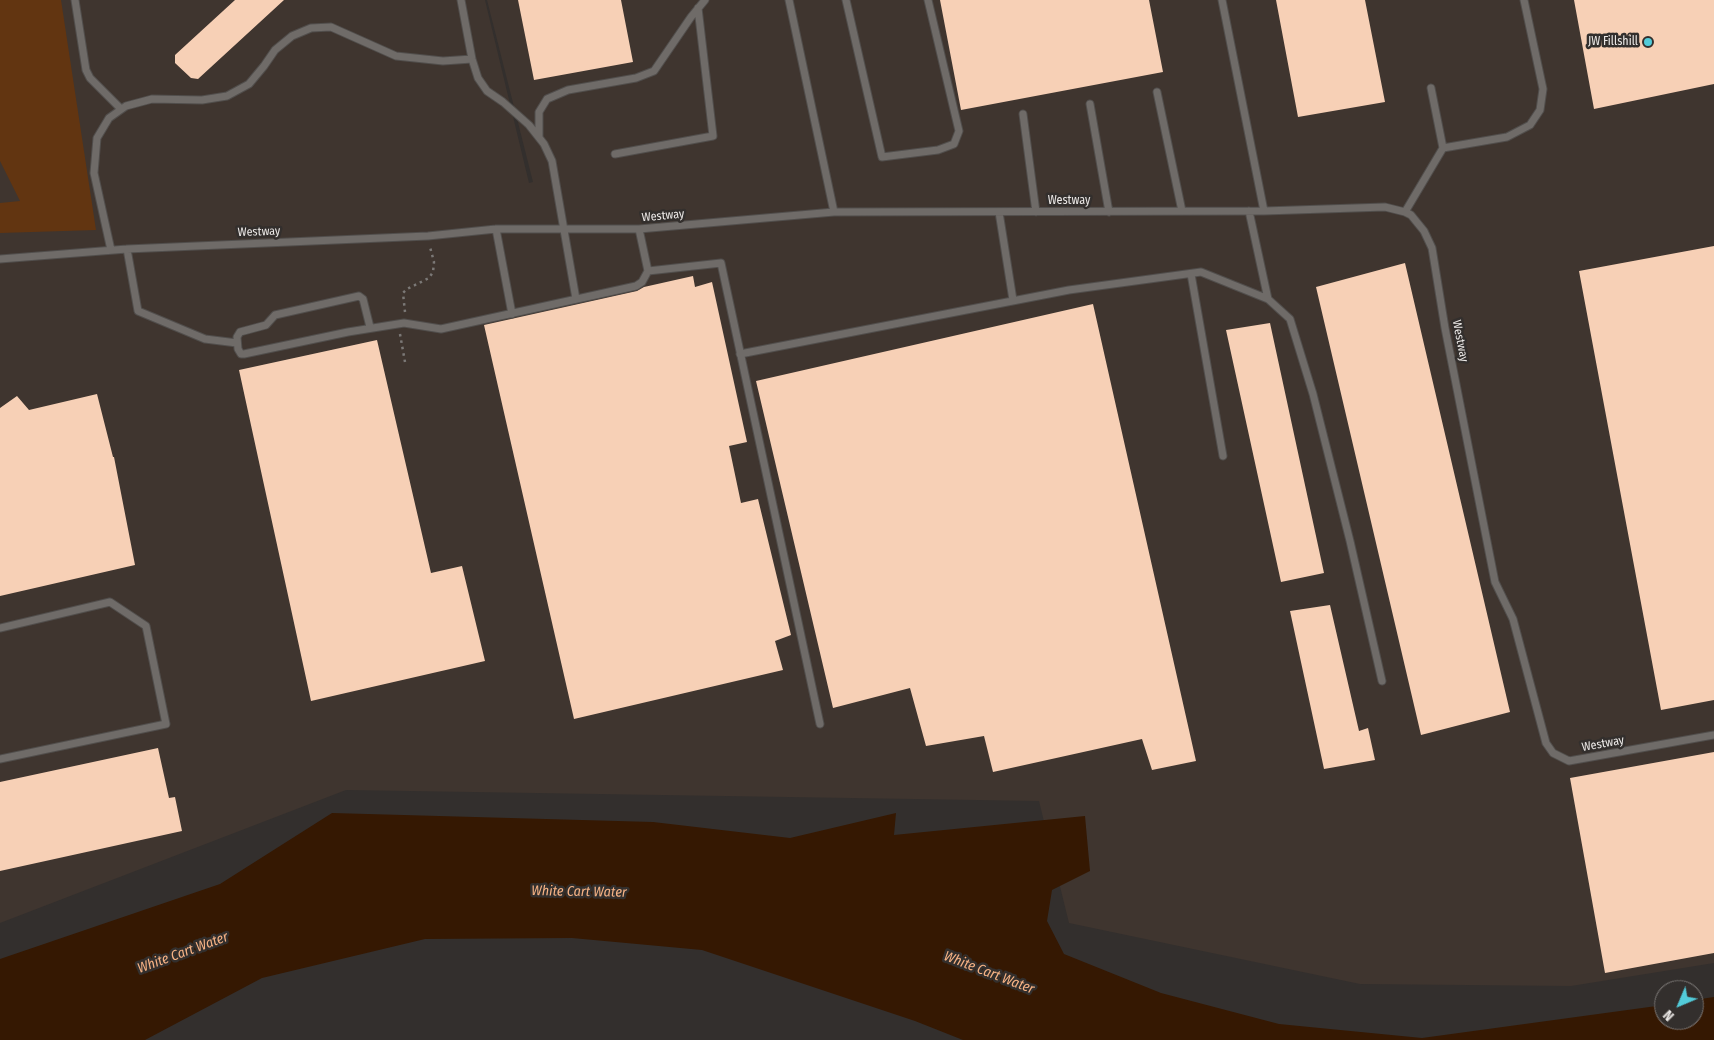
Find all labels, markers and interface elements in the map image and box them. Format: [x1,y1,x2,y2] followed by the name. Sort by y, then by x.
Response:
[1588,35,1638,49] place label: JW Fillshill
[1642,36,1654,48] marker: JW Fillshill
[1048,194,1090,208] street label: Westway
[641,207,685,225] street label: Westway
[237,224,281,240] street label: Westway
[1449,319,1471,363] street label: Westway
[1581,733,1625,755] street label: Westway
[531,883,627,901] water label: White Cart Water
[135,929,231,977] water label: White Cart Water
[941,948,1037,998] water label: White Cart Water
[1654,980,1704,1030] north arrow
[1660,1006,1678,1024] text: N

